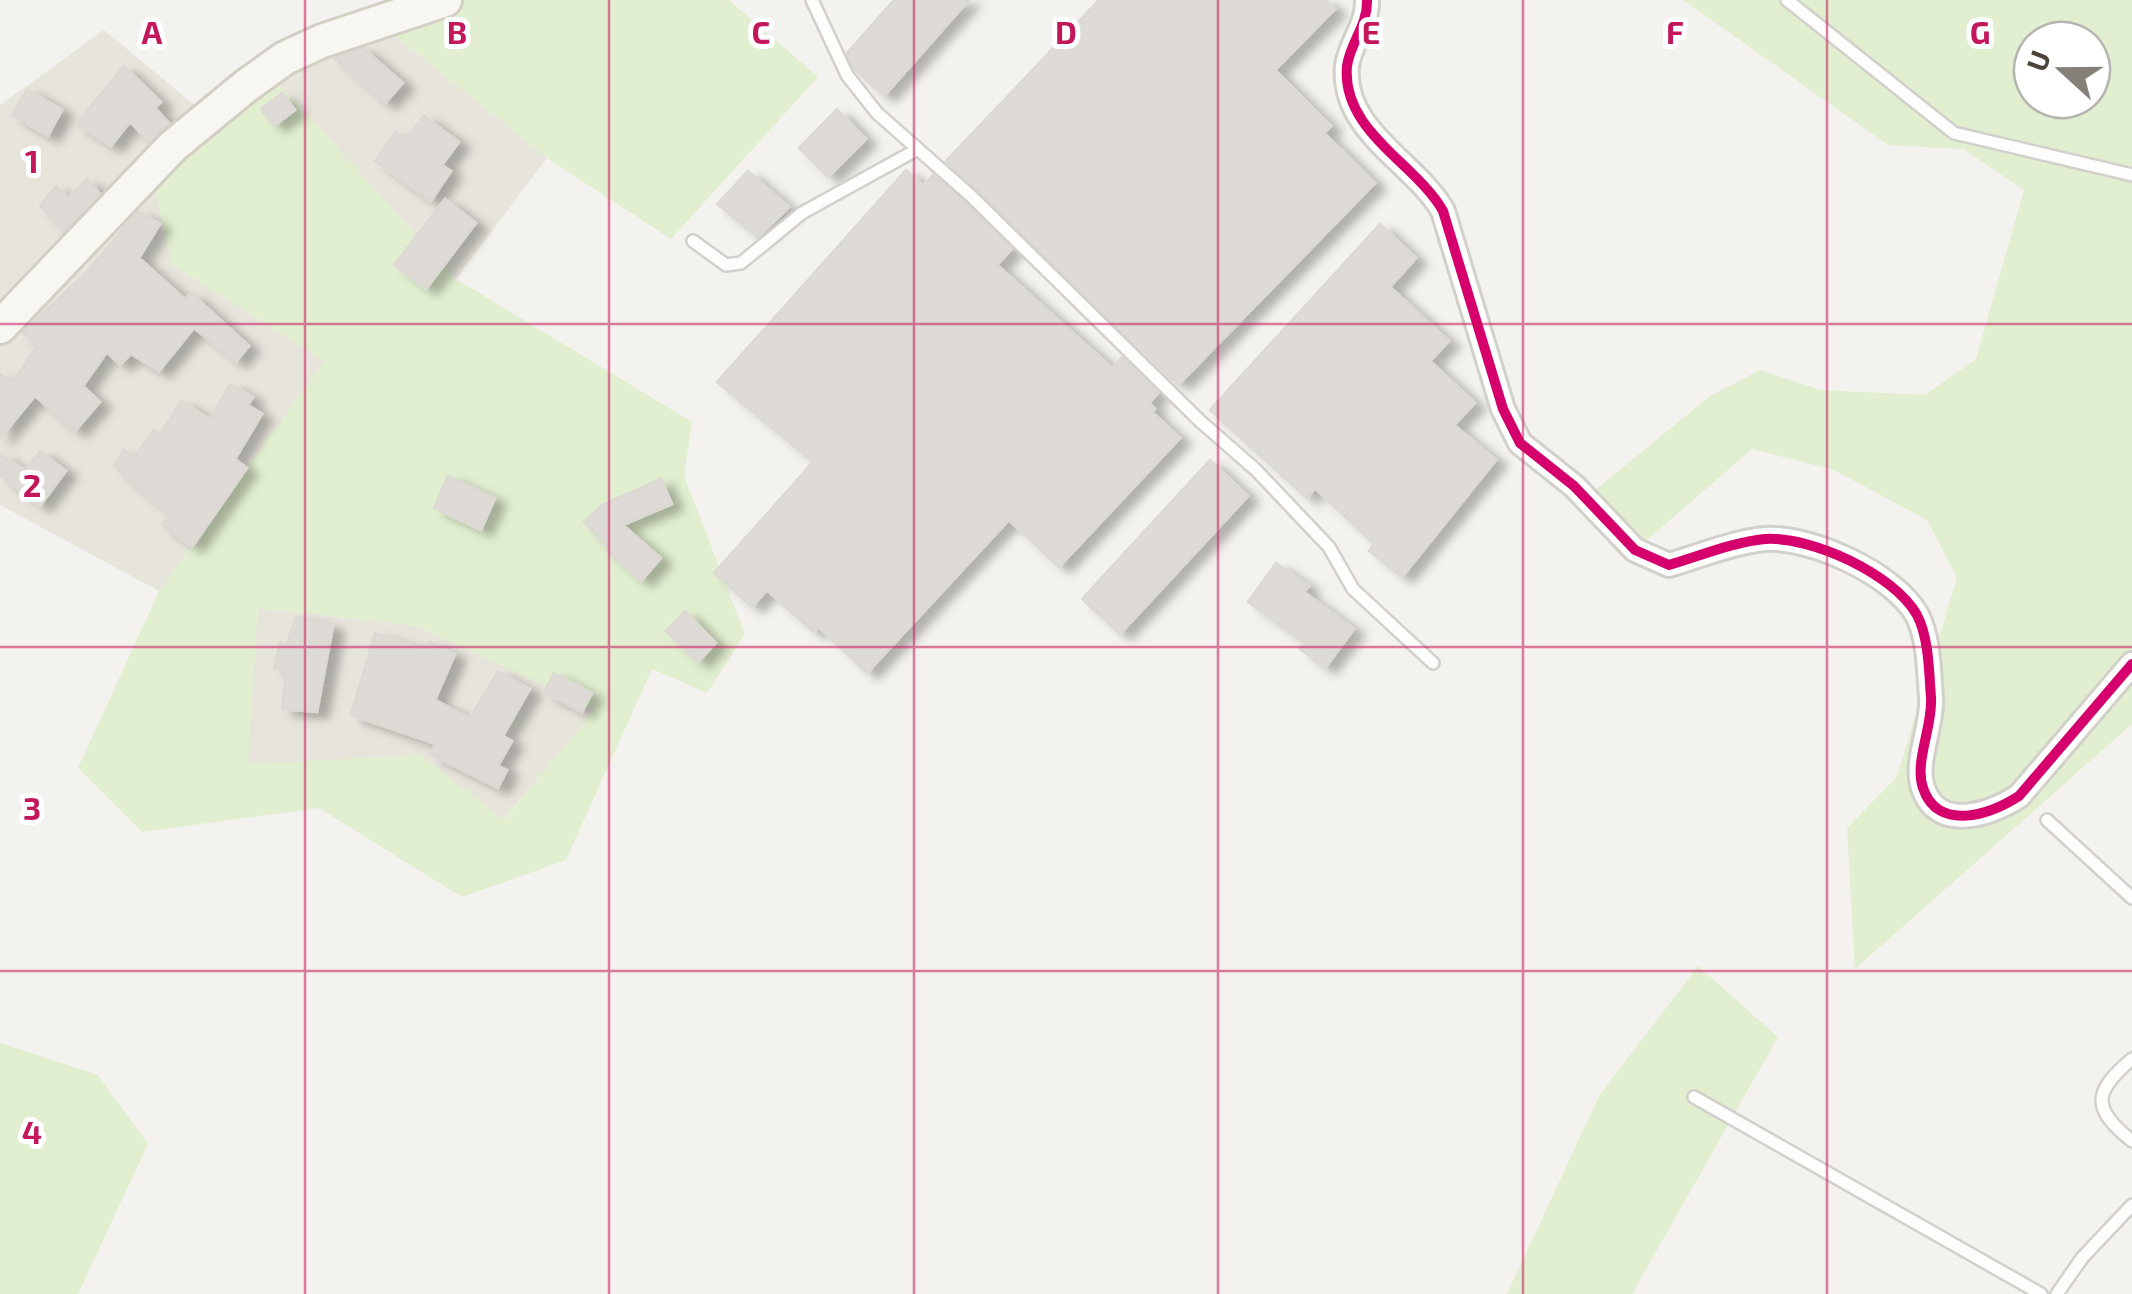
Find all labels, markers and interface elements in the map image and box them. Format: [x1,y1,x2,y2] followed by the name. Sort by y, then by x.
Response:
[142,12,163,50] text: A
[447,12,467,50] text: B
[752,12,770,50] text: C
[1055,12,1077,50] text: D
[1362,12,1380,50] text: E
[1666,12,1684,50] text: F
[1970,12,1990,50] text: G
[2012,20,2112,120] north arrow
[2018,46,2057,76] text: U
[25,141,39,179] text: 1
[23,465,41,503] text: 2
[23,788,41,826] text: 3
[22,1112,42,1150] text: 4

